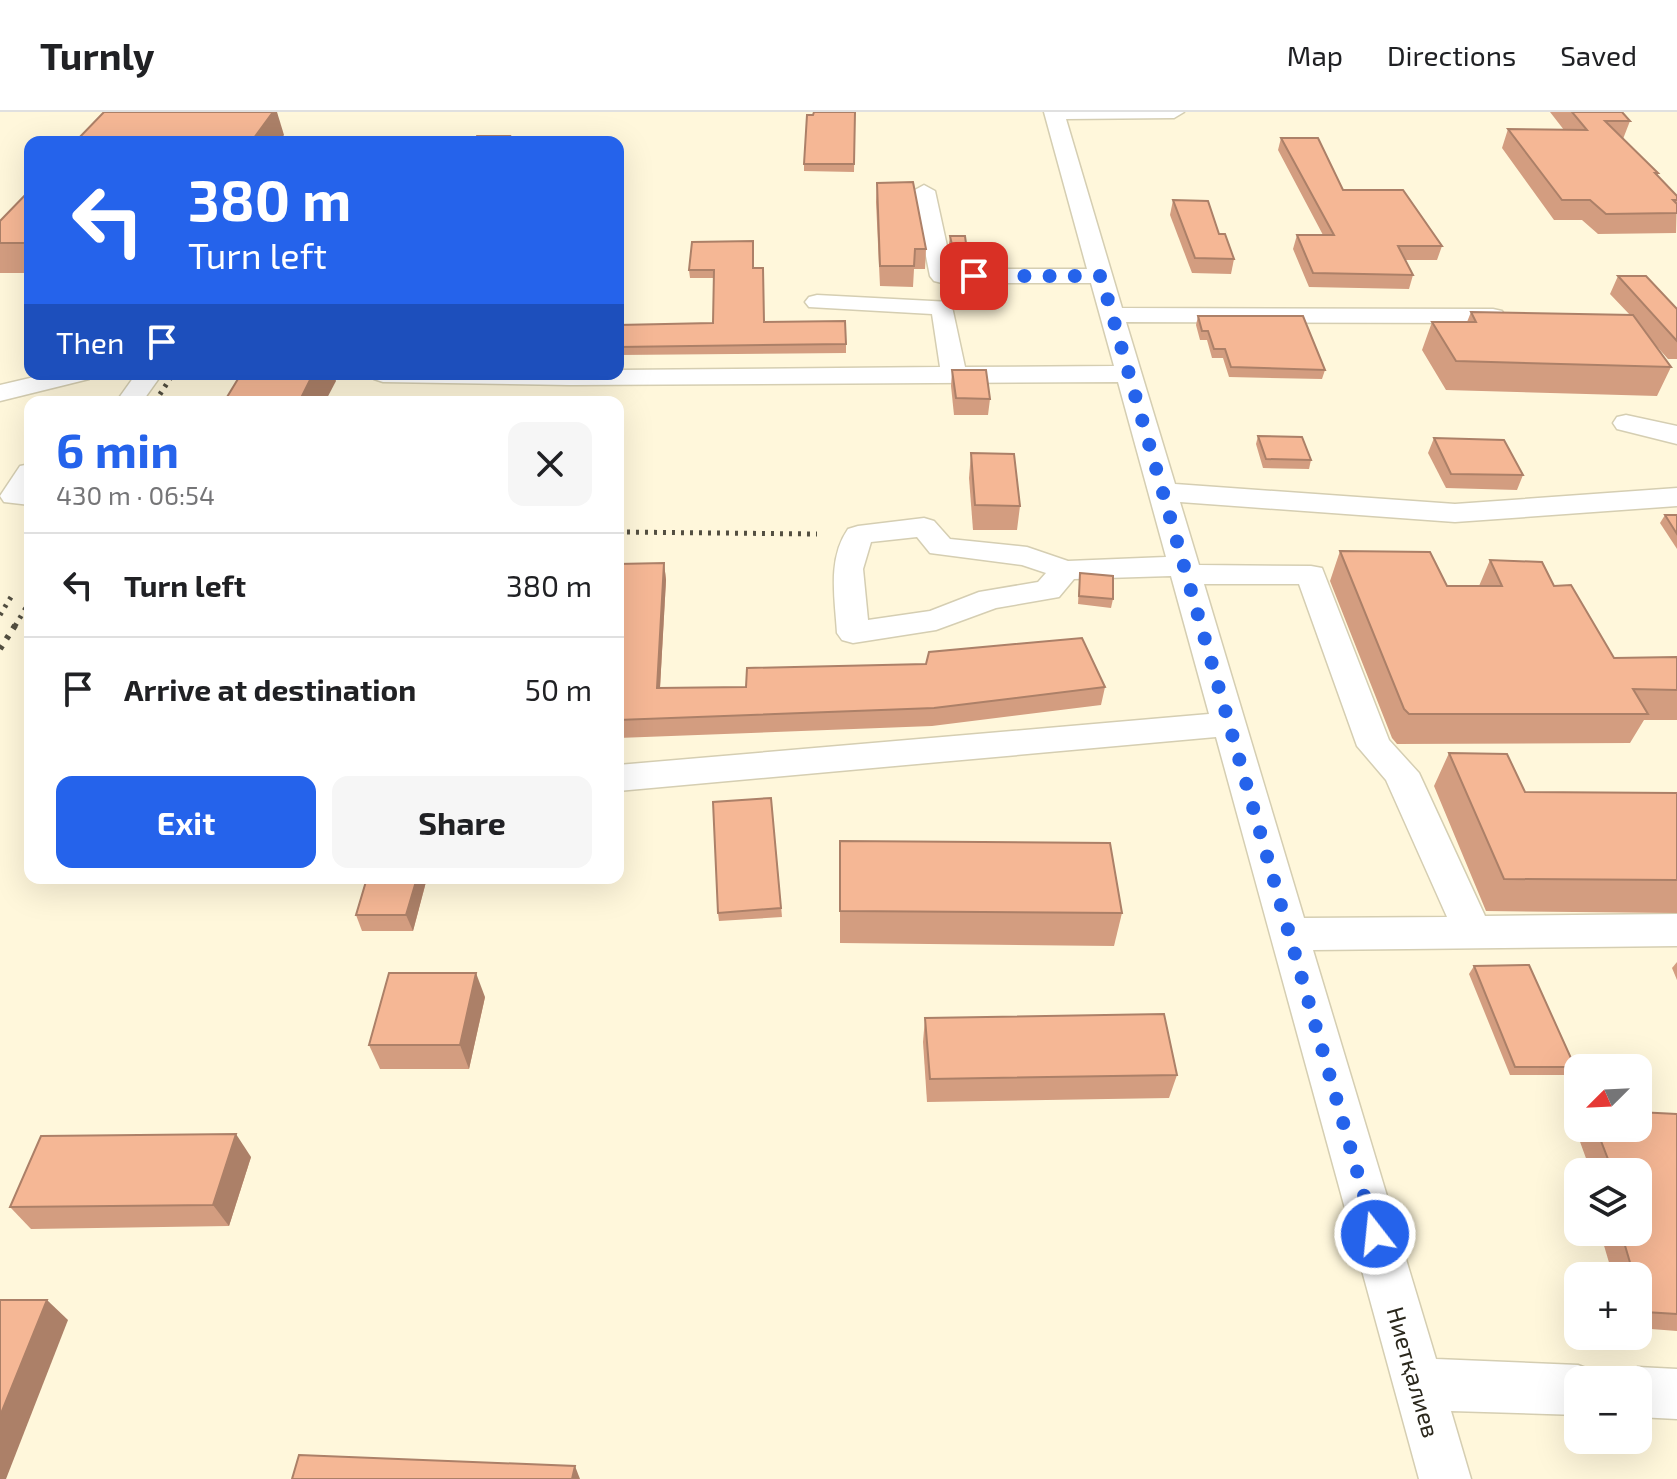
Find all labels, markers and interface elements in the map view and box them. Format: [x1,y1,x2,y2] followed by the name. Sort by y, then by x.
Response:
[40,32,155,78] text: Turnly
[1287,38,1343,72] text: Map
[1387,38,1516,72] text: Directions
[1560,38,1637,72] text: Saved
[188,165,351,232] text: 380 m
[56,168,160,272] icon: left
[188,233,327,276] text: Turn left
[940,242,1008,310] pin
[952,254,996,298] icon: arrive
[140,320,184,364] icon: arrive
[56,324,124,360] text: Then
[56,420,179,478] text: 6 min
[508,422,592,506] button: close
[56,479,215,510] text: 430 m · 06:54
[56,563,100,607] icon: left
[124,567,246,603] text: Turn left
[506,567,592,603] text: 380 m
[56,667,100,711] icon: arrive
[124,671,416,707] text: Arrive at destination
[525,671,592,707] text: 50 m
[56,776,316,868] button: Exit
[332,776,592,868] button: Share
[1564,1054,1652,1142] north arrow
[1564,1054,1652,1454] map controls
[1564,1158,1652,1246] button: layers
[1333,1192,1417,1276] position arrow
[1564,1262,1652,1350] button: +
[1381,1303,1447,1441] street label: Ниетқалиев
[1564,1366,1652,1454] button: −

